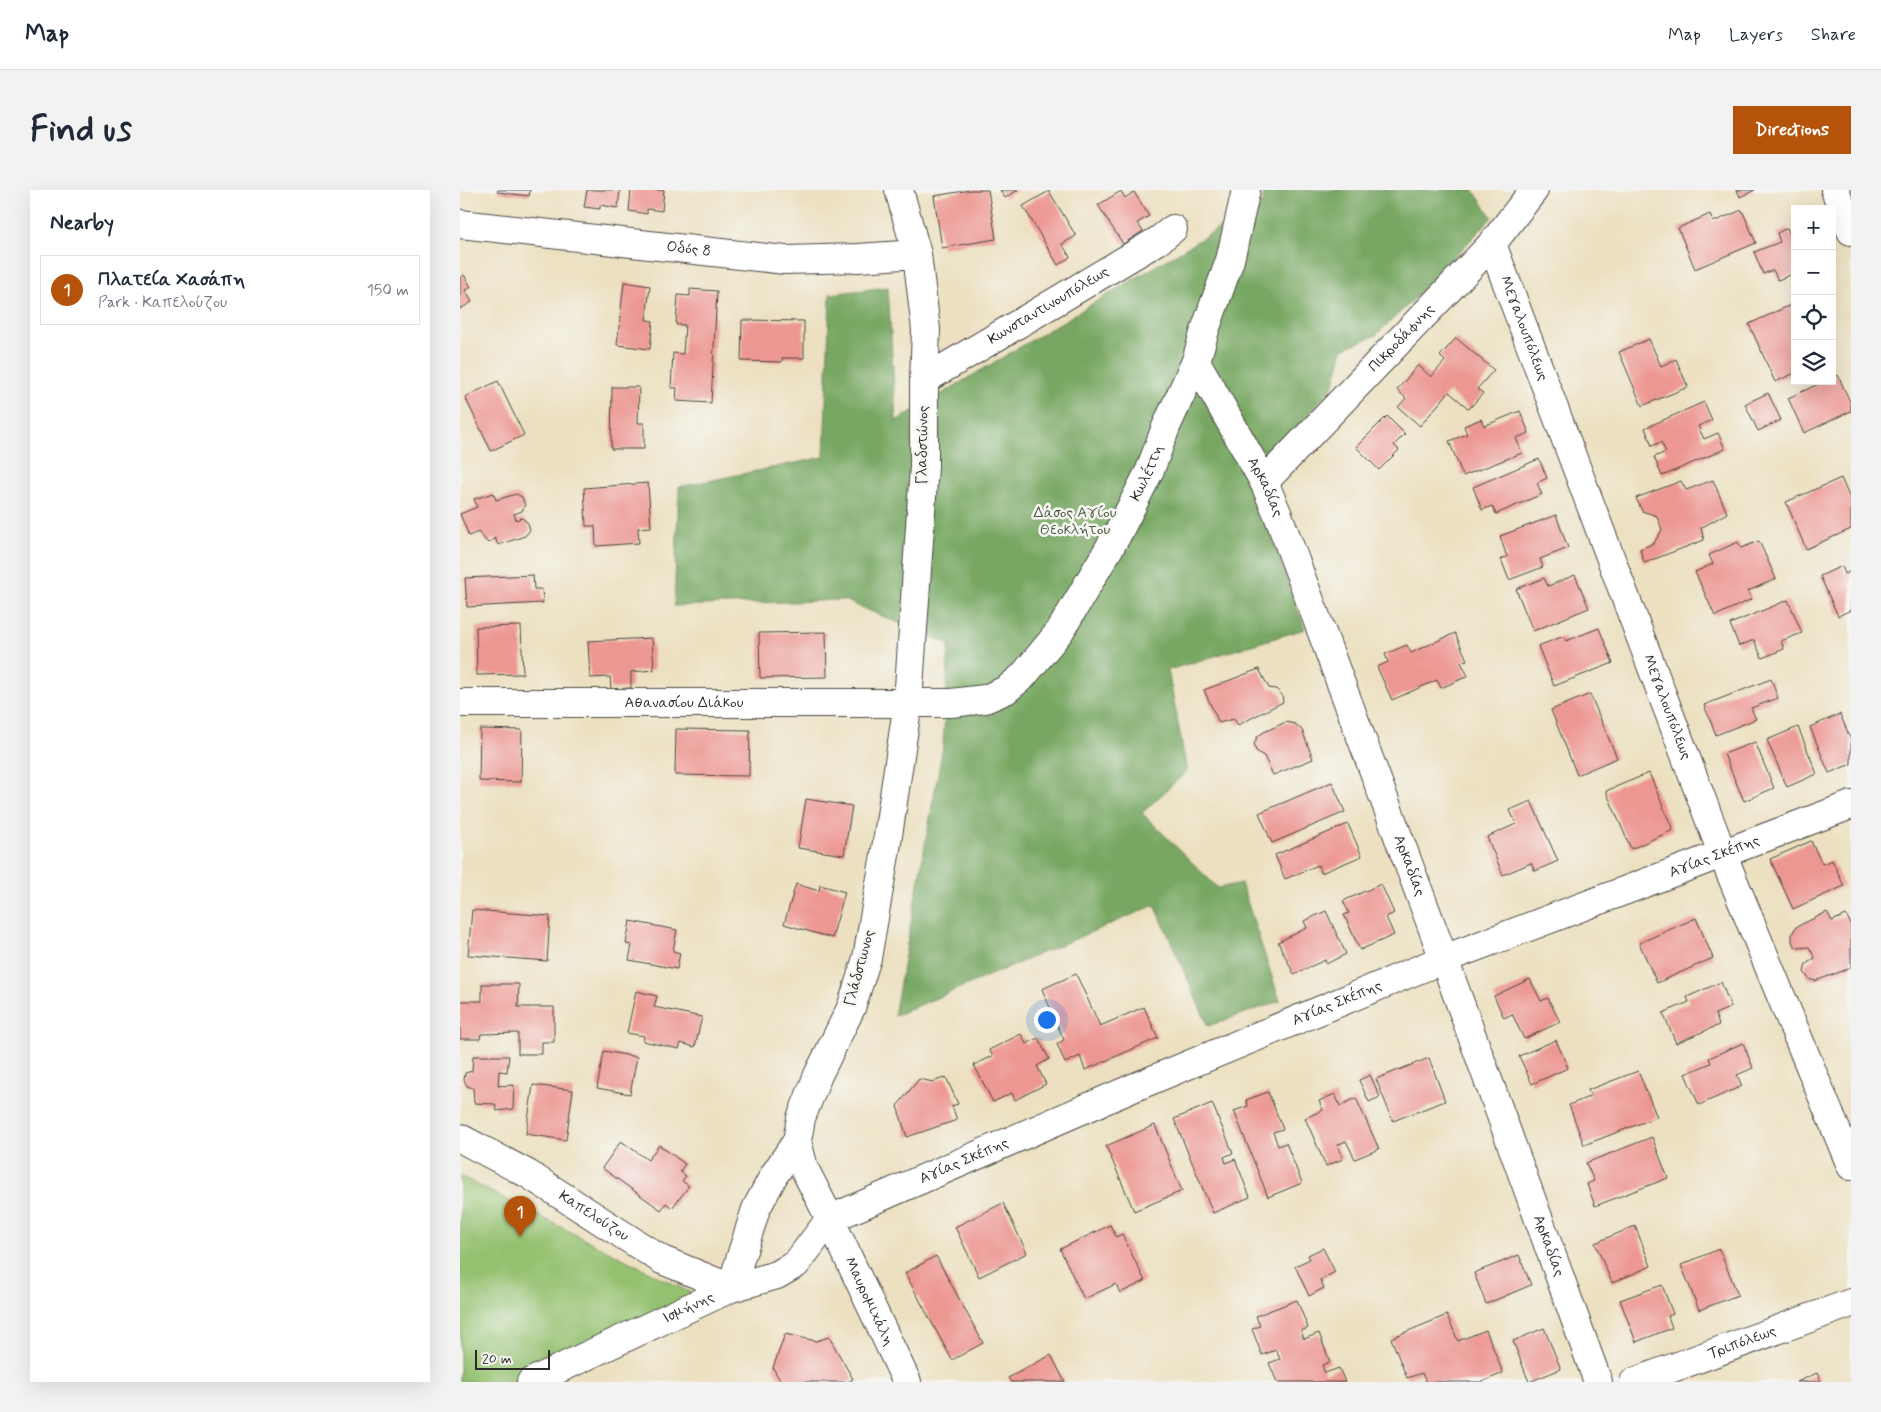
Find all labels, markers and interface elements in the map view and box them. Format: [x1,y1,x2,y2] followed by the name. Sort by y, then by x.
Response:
[25,19,69,50] text: Map
[1668,23,1701,47] text: Map
[1729,23,1783,47] text: Layers
[1811,23,1856,47] text: Share
[1733,106,1851,154] button: Directions
[30,107,132,153] text: Find us
[1791,205,1836,385] map controls
[1791,205,1836,250] button: +
[50,209,114,237] text: Nearby
[665,237,712,262] street label: Οδός 8
[1791,250,1836,295] button: −
[984,262,1113,350] street label: Κωνσταντινουπόλεως
[98,267,245,292] text: Πλατεία Χασάπη
[1495,273,1553,384] street label: Μεγαλουπόλεως
[63,280,71,301] text: 1
[367,280,409,301] text: 150 m
[98,292,227,313] text: Park · Καπελούζου
[1791,295,1836,340] button: locate
[1364,300,1439,377] street label: Πικροδάφνης
[1791,340,1836,385] button: layers
[912,405,934,485] street label: Γλαδστώνος
[1126,442,1169,505] street label: Κωλέττη
[1242,454,1288,521] street label: Αρκαδίας
[1033,503,1117,540] park label: Δάσος Αγίου Θεοκλήτου
[1638,652,1696,763] street label: Μεγαλουπόλεως
[624,693,744,713] street label: Αθανασίου Διάκου
[1666,830,1763,883] street label: Αγίας Σκέπης
[1388,832,1430,900] street label: Αρκαδίας
[840,927,880,1009] street label: Γλάδστωνος
[1289,976,1385,1031] street label: Αγίας Σκέπης
[1034,1007,1060,1033] your location
[916,1133,1012,1189] street label: Αγίας Σκέπης
[555,1186,633,1246] street label: Καπελούζου
[504,1196,536,1237] pin: 1
[1528,1212,1569,1280] street label: Αρκαδίας
[839,1254,899,1349] street label: Μαυρομιχάλη
[660,1287,718,1329] street label: Ισμήνης
[1705,1321,1779,1364] street label: Τριπόλεως
[475,1347,550,1370] scale bar
[482,1350,512,1368] text: 20 m

